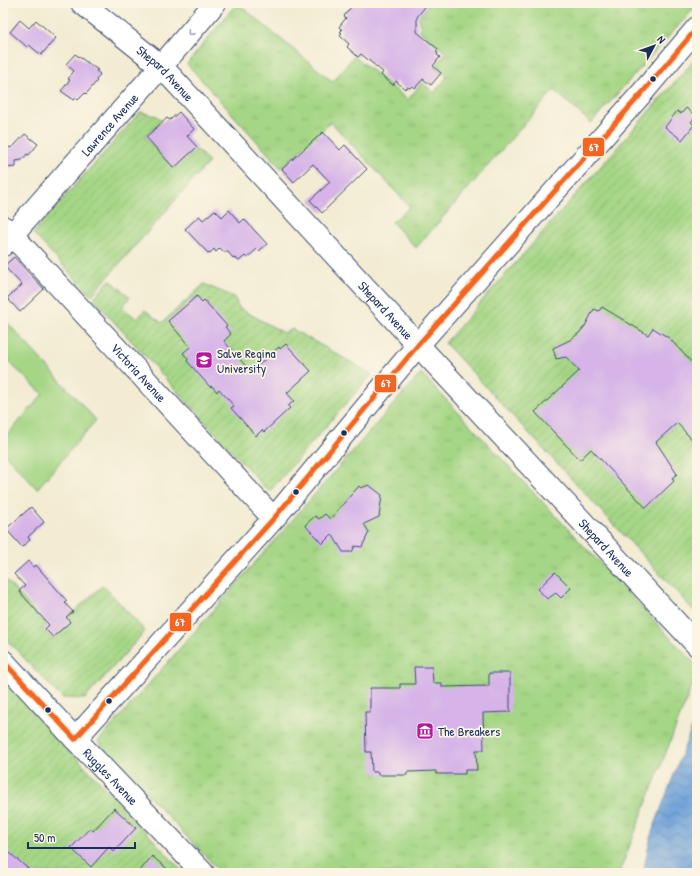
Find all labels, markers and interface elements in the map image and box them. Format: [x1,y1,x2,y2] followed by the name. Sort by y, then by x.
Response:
[634,26,674,66] north arrow
[187,28,194,36] one-way arrow
[654,33,669,46] text: N
[133,41,198,105] street label: Shepard Avenue
[648,74,658,84] unlabelled marker
[77,89,142,160] street label: Lawrence Avenue
[582,137,605,157] line badge: 67
[589,140,599,154] text: 67
[354,277,417,343] street label: Shepard Avenue
[107,339,170,406] street label: Victoria Avenue
[217,344,276,377] place label: Salve Regina University
[194,350,214,370] school or university icon: Salve Regina University
[374,374,397,393] line badge: 67
[381,376,391,390] text: 67
[339,428,349,438] unlabelled marker
[291,487,301,497] unlabelled marker
[575,515,638,581] street label: Shepard Avenue
[169,612,192,632] line badge: 67
[175,615,185,629] text: 67
[104,696,114,706] unlabelled marker
[43,705,53,715] unlabelled marker
[415,721,435,741] museum icon: The Breakers
[438,722,500,740] place label: The Breakers
[79,744,142,809] street label: Ruggles Avenue
[28,824,135,850] scale bar
[34,829,55,846] text: 50 m

